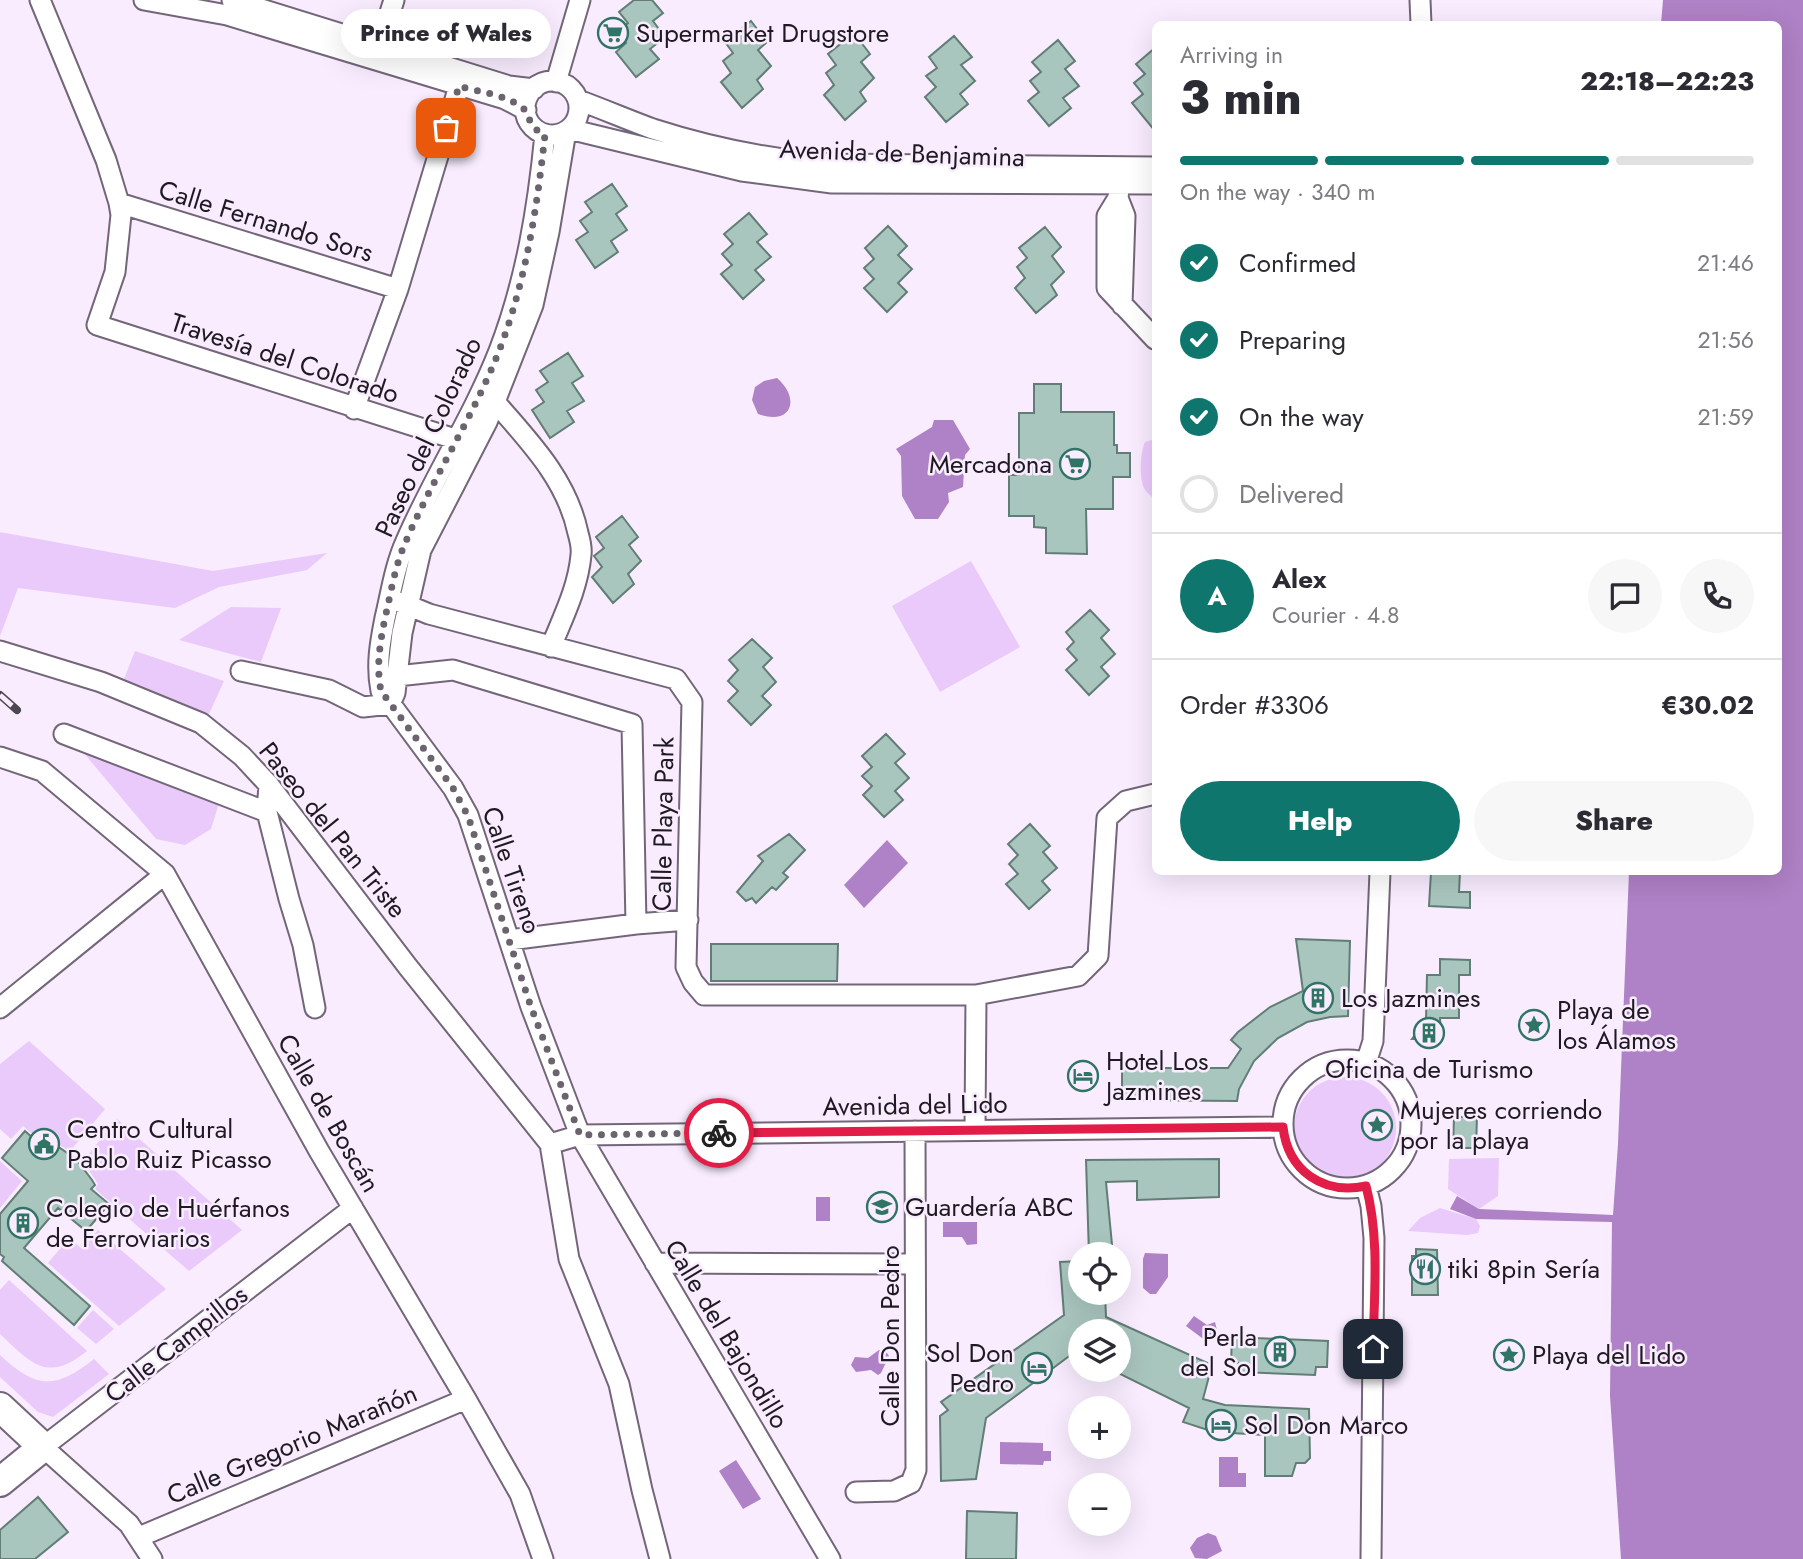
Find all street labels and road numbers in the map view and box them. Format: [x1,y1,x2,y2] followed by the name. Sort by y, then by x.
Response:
[779,130,1025,176] street label: Avenida de Benjamina
[154,170,378,272] street label: Calle Fernando Sors
[166,303,404,413] street label: Travesía del Colorado
[365,331,491,543] street label: Paseo del Colorado
[250,734,416,926] street label: Paseo del Pan Triste
[642,736,684,911] street label: Calle Playa Park
[473,801,551,939] street label: Calle Tireno
[268,1027,390,1199] street label: Calle de Boscán
[822,1084,1008,1126] street label: Avenida del Lido
[655,1232,799,1436] street label: Calle del Bajondillo
[871,1245,909,1427] street label: Calle Don Pedro
[96,1276,256,1412] street label: Calle Campillos
[161,1374,423,1514] street label: Calle Gregorio Marañón

